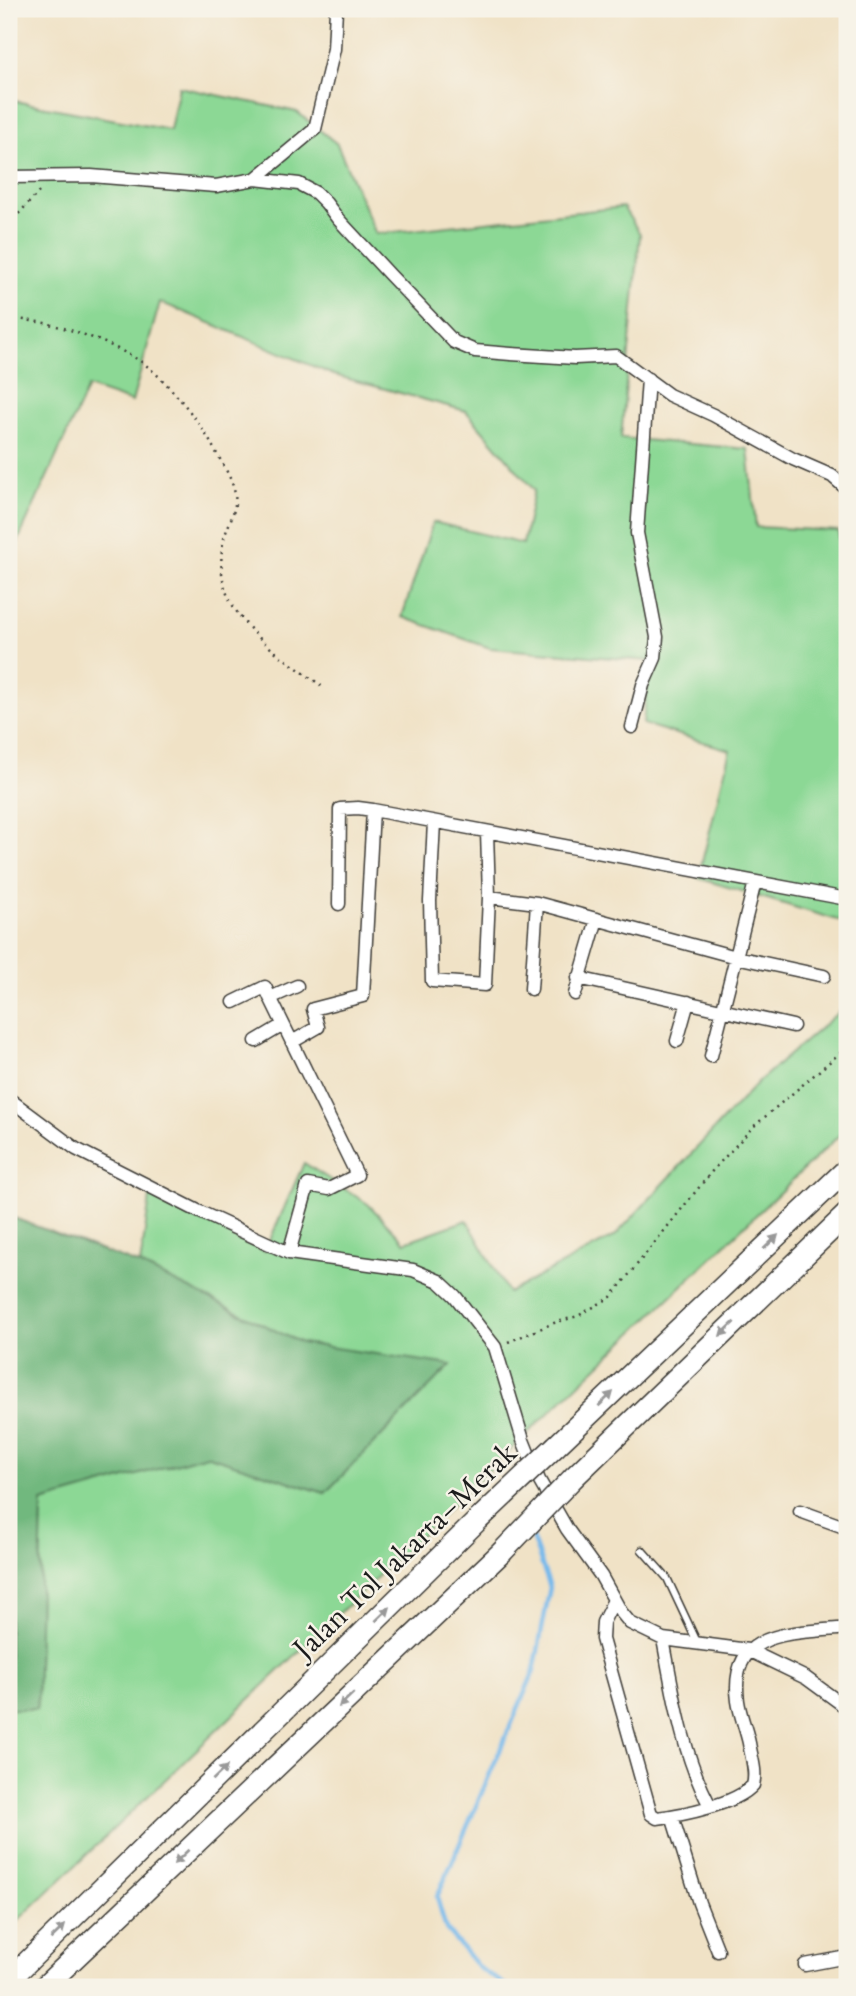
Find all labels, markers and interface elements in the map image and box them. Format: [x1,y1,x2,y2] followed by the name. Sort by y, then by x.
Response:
[762,1235,779,1251] one-way arrow
[719,1321,736,1338] one-way arrow
[597,1391,614,1407] one-way arrow
[281,1431,526,1670] street label: Jalan Tol Jakarta–Merak
[374,1606,391,1622] one-way arrow
[338,1692,355,1708] one-way arrow
[211,1765,228,1781] one-way arrow
[172,1849,190,1865] one-way arrow
[49,1923,66,1940] one-way arrow

